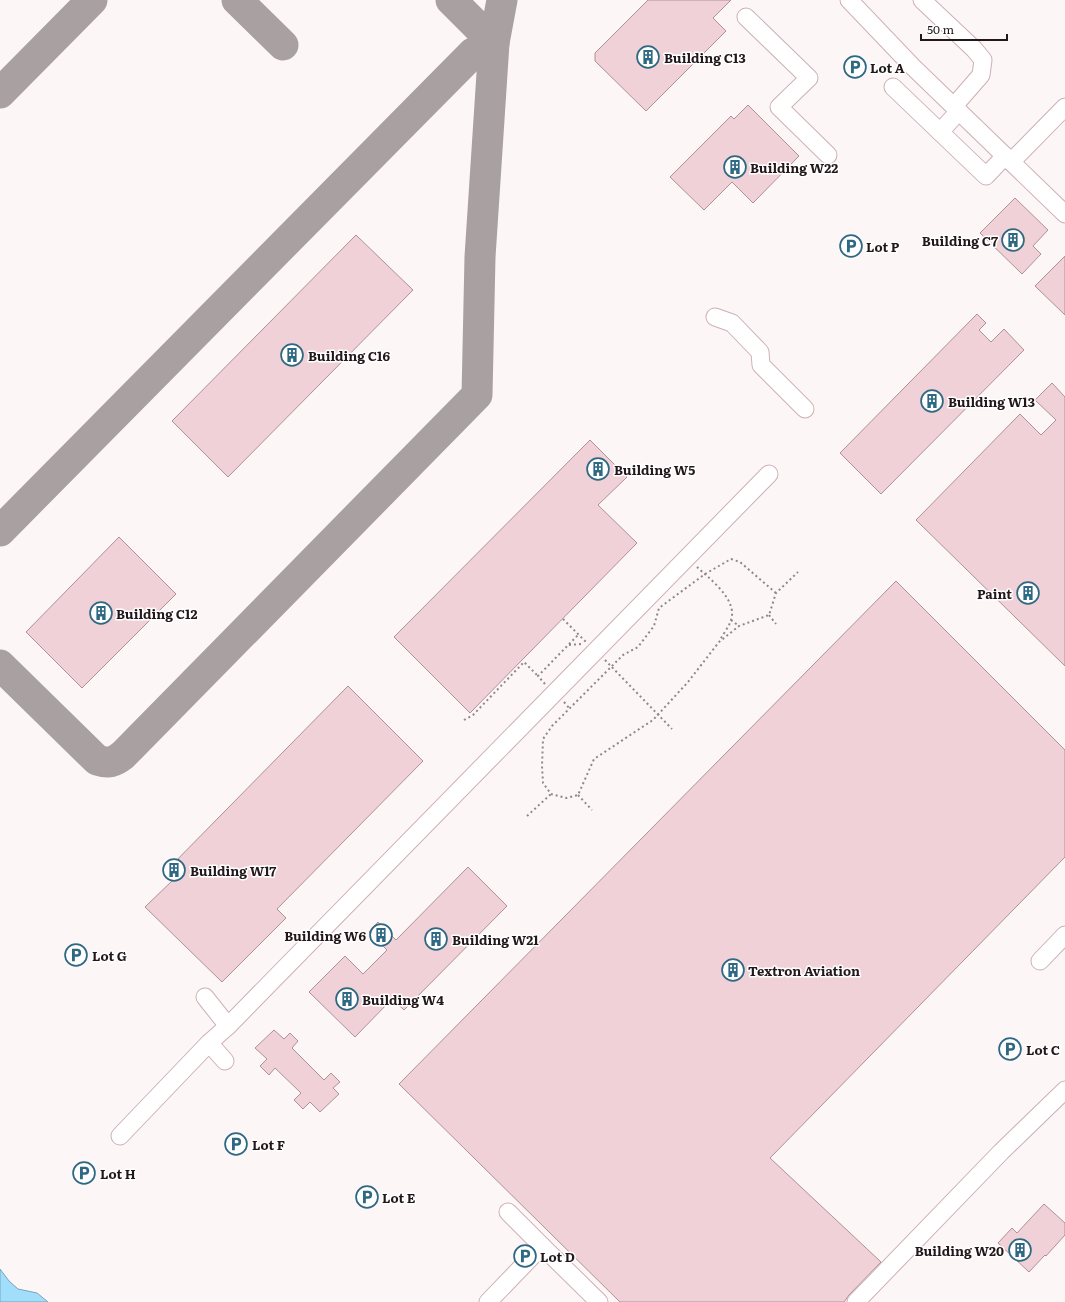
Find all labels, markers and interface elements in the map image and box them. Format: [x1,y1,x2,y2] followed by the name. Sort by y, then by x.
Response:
[921,16,1007,42] scale bar
[927,20,954,38] text: 50 m
[635,44,661,70] building icon: Building C13
[664,48,746,67] place label: Building C13
[842,54,868,80] parking icon: Lot A
[870,58,905,77] place label: Lot A
[722,154,748,180] building icon: Building W22
[750,158,838,177] place label: Building W22
[1000,227,1026,253] building icon: Building C7
[922,231,998,250] place label: Building C7
[838,233,864,259] parking icon: Lot P
[866,237,900,256] place label: Lot P
[279,342,305,368] building icon: Building C16
[308,346,390,365] place label: Building C16
[919,388,945,414] building icon: Building W13
[948,392,1035,411] place label: Building W13
[585,456,611,482] building icon: Building W5
[614,460,695,479] place label: Building W5
[1015,580,1041,606] building icon: Paint
[977,584,1012,603] place label: Paint
[88,600,114,626] building icon: Building C12
[116,604,197,623] place label: Building C12
[161,857,187,883] building icon: Building W17
[190,861,276,880] place label: Building W17
[368,922,394,948] building icon: Building W6
[284,926,366,945] place label: Building W6
[423,926,449,952] building icon: Building W21
[452,930,539,949] place label: Building W21
[63,942,89,968] parking icon: Lot G
[92,946,127,965] place label: Lot G
[720,957,746,983] building icon: Textron Aviation
[748,961,860,980] place label: Textron Aviation
[334,986,360,1012] building icon: Building W4
[362,990,444,1009] place label: Building W4
[997,1036,1023,1062] parking icon: Lot C
[1026,1040,1060,1059] place label: Lot C
[223,1131,249,1157] parking icon: Lot F
[252,1135,285,1154] place label: Lot F
[71,1160,97,1186] parking icon: Lot H
[100,1164,136,1183] place label: Lot H
[354,1184,380,1210] parking icon: Lot E
[382,1188,416,1207] place label: Lot E
[1007,1237,1033,1263] building icon: Building W20
[915,1241,1004,1260] place label: Building W20
[512,1243,538,1269] parking icon: Lot D
[540,1247,575,1266] place label: Lot D

